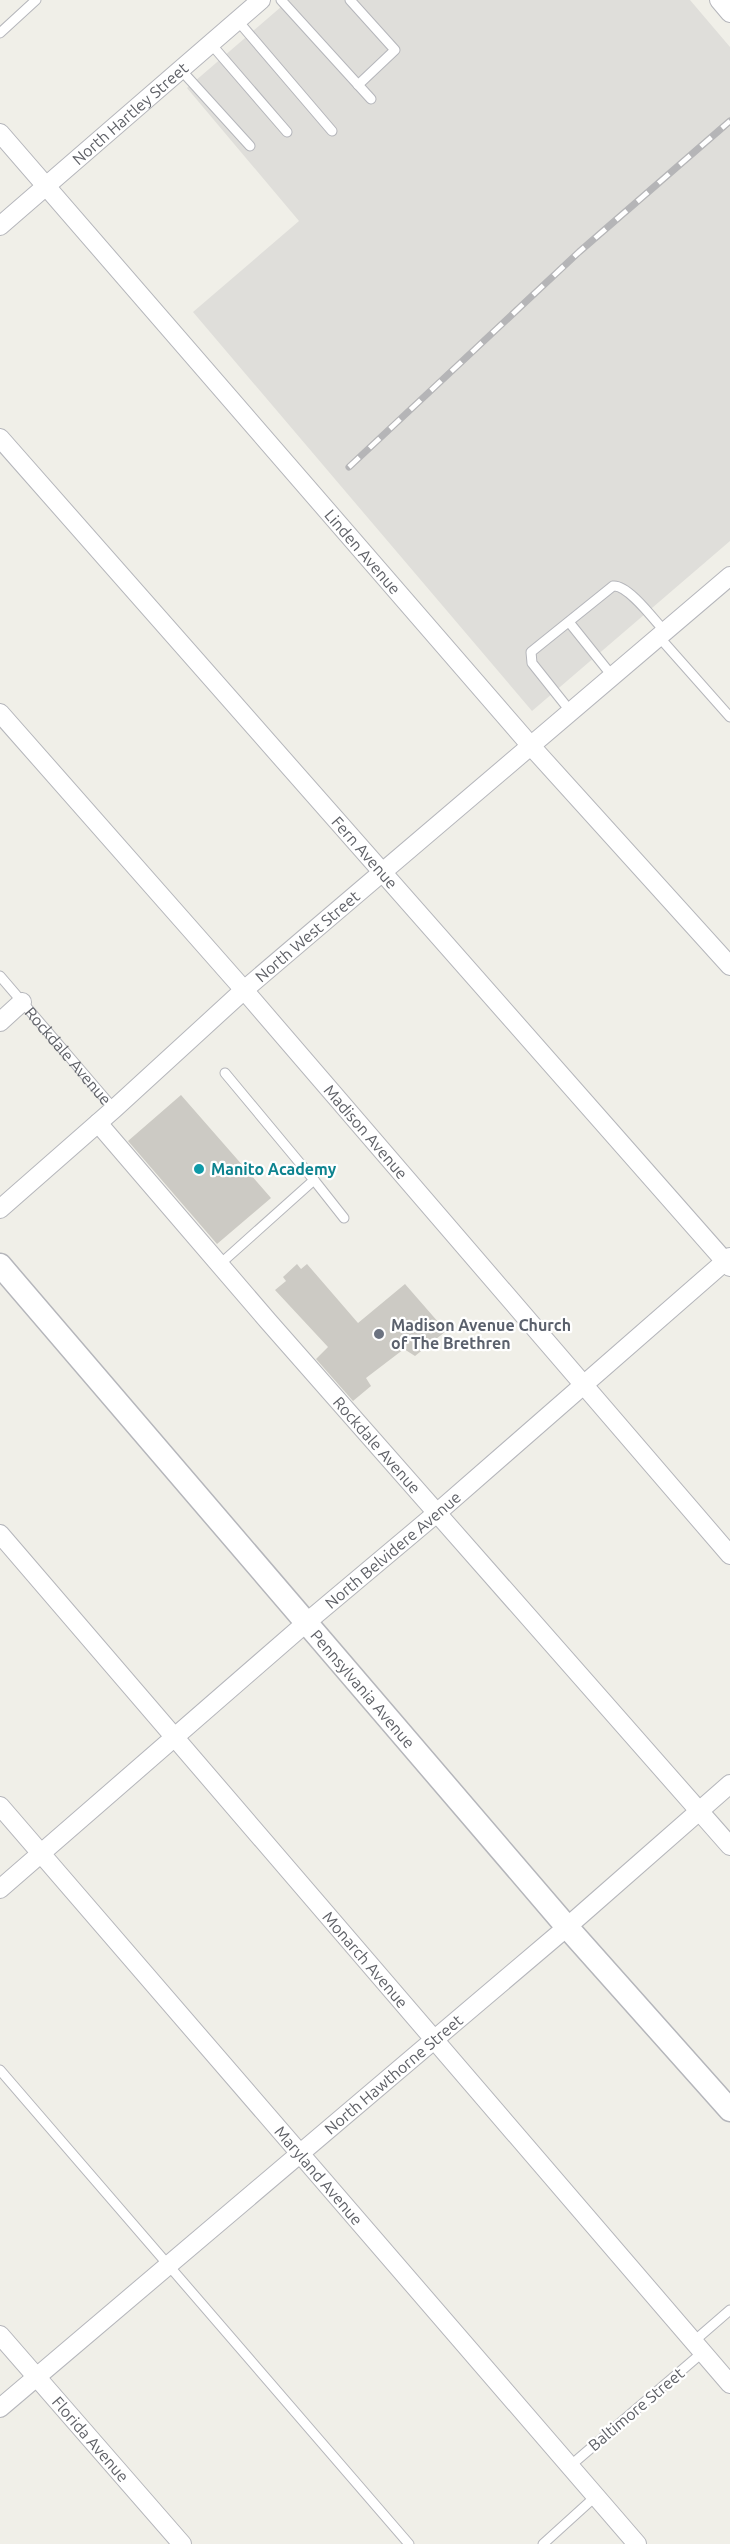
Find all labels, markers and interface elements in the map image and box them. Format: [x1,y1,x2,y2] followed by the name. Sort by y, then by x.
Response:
[69,58,192,168] street label: North Hartley Street
[321,506,404,598] street label: Linden Avenue
[328,813,401,892] street label: Fern Avenue
[252,886,364,985] street label: North West Street
[22,1003,115,1108] street label: Rockdale Avenue
[320,1081,411,1182] street label: Madison Avenue
[211,1160,337,1178] place label: Manito Academy
[192,1162,206,1176] marker: Manito Academy
[391,1316,571,1352] place label: Madison Avenue Church of The Brethren
[372,1327,386,1341] marker: Madison Avenue Church of The Brethren
[330,1393,424,1497] street label: Rockdale Avenue
[321,1488,464,1612] street label: North Belvidere Avenue
[307,1626,419,1752] street label: Pennsylvania Avenue
[319,1908,412,2011] street label: Monarch Avenue
[321,2010,467,2138] street label: North Hawthorne Street
[271,2122,366,2229] street label: Maryland Avenue
[585,2363,688,2454] street label: Baltimore Street
[49,2393,133,2485] street label: Florida Avenue

